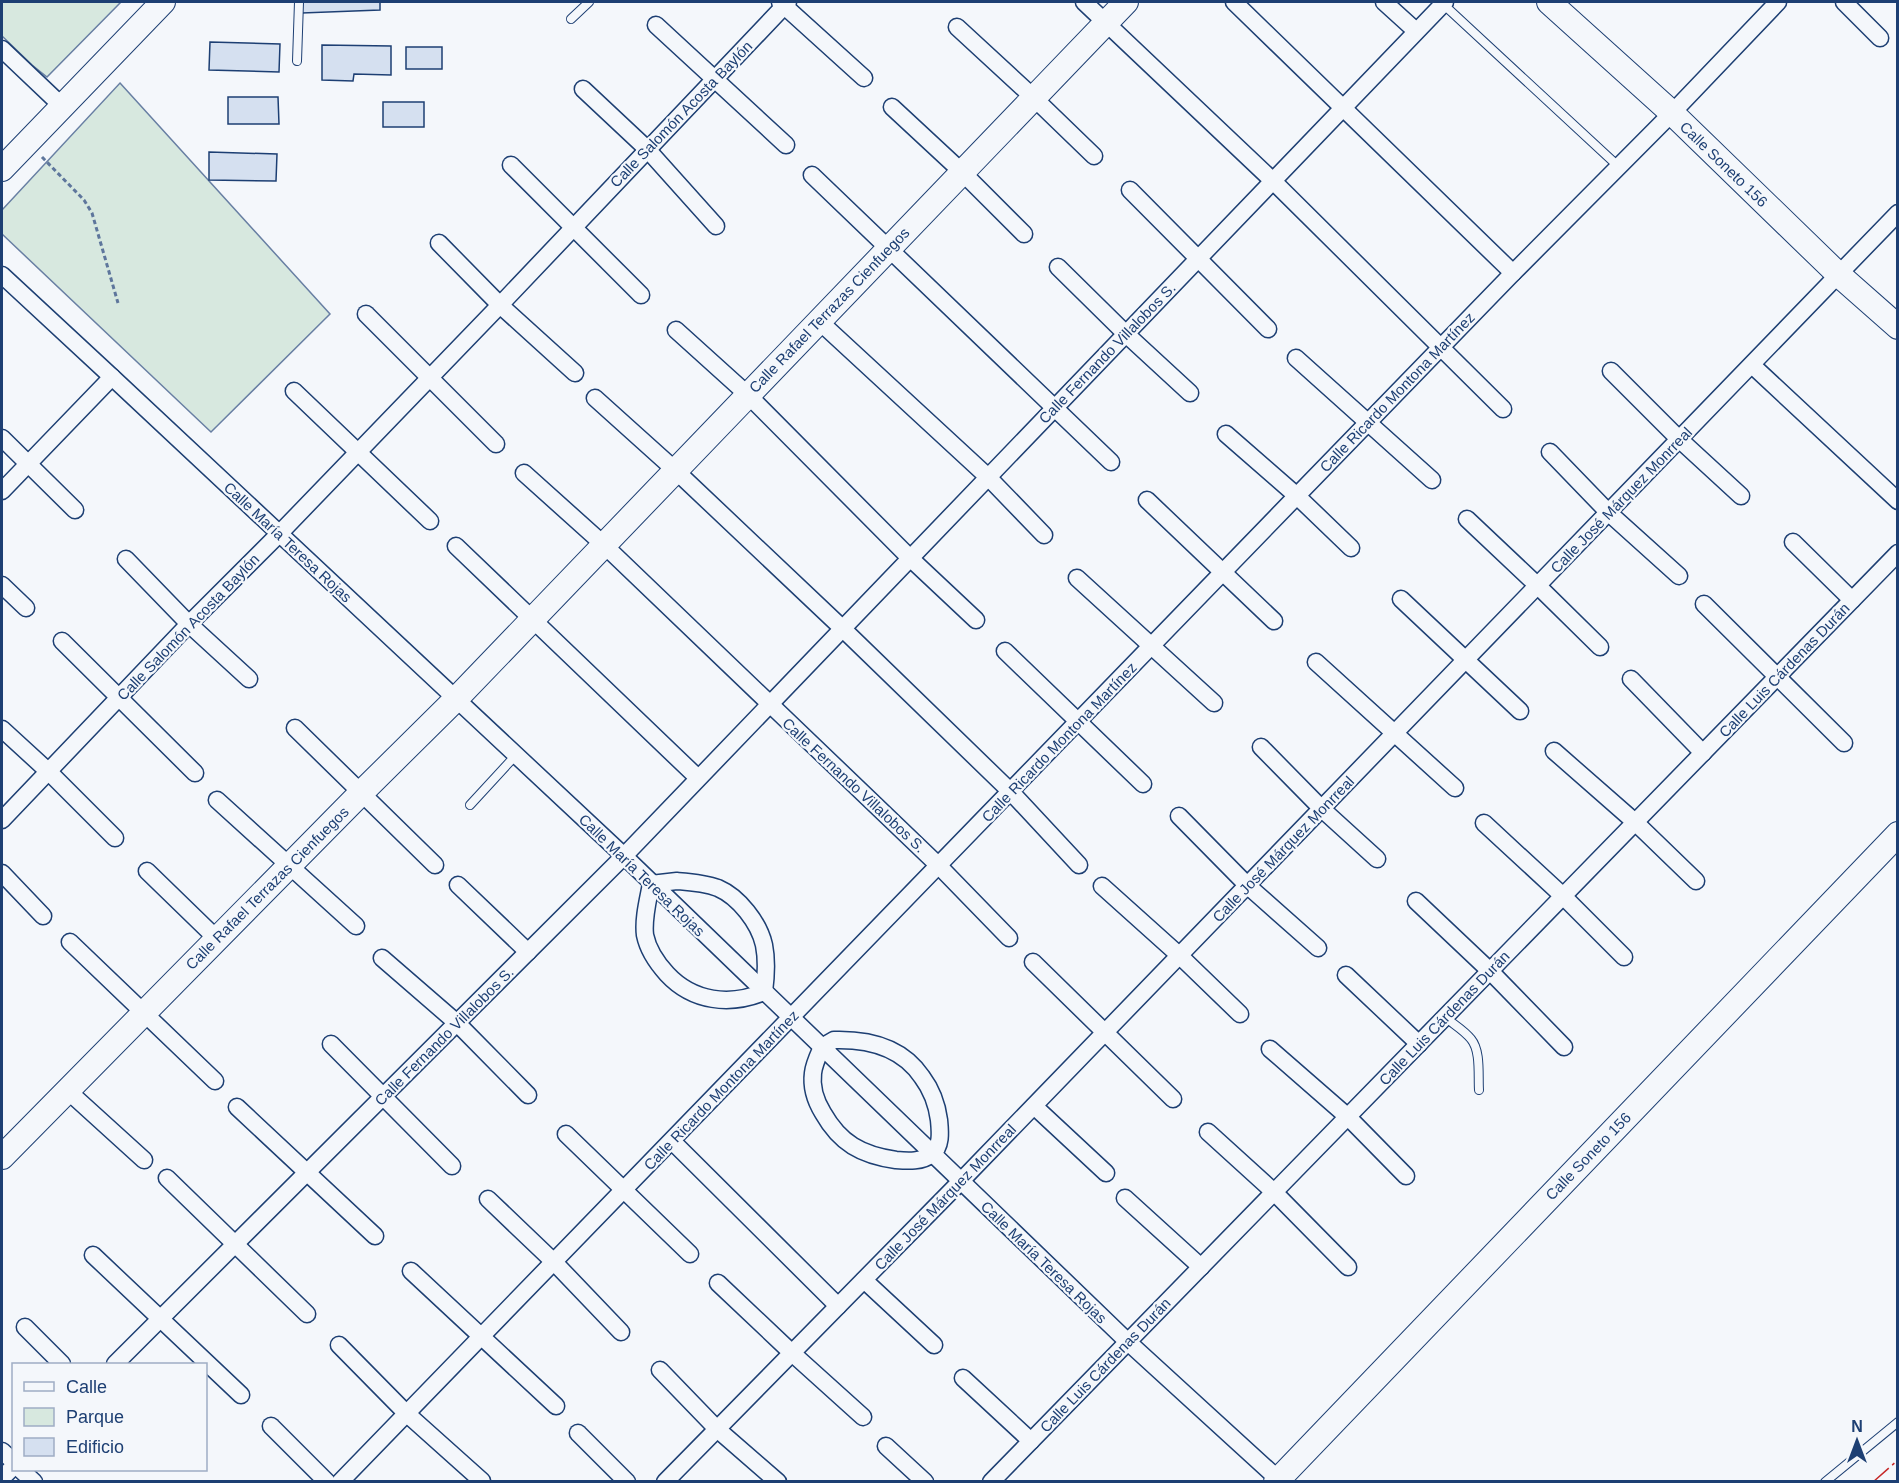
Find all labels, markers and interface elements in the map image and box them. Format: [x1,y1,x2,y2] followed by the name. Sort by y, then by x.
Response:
[607,37,755,191] street label: Calle Salomón Acosta Baylón
[1677,118,1771,210] street label: Calle Soneto 156
[745,224,913,396] street label: Calle Rafael Terrazas Cienfuegos
[1035,279,1179,427] street label: Calle Fernando Villalobos S.
[1316,309,1478,475] street label: Calle Ricardo Montona Martínez
[1547,424,1695,576] street label: Calle José Márquez Monrreal
[221,478,355,606] street label: Calle María Teresa Rojas
[114,550,262,704] street label: Calle Salomón Acosta Baylón
[1715,599,1853,741] street label: Calle Luis Cárdenas Durán
[978,659,1140,825] street label: Calle Ricardo Montona Martínez
[779,714,929,856] street label: Calle Fernando Villalobos S.
[1209,773,1357,925] street label: Calle José Márquez Monrreal
[182,803,352,973] street label: Calle Rafael Terrazas Cienfuegos
[576,810,708,940] street label: Calle María Teresa Rojas
[1375,947,1513,1089] street label: Calle Luis Cárdenas Durán
[371,963,517,1109] street label: Calle Fernando Villalobos S.
[640,1007,802,1173] street label: Calle Ricardo Montona Martínez
[1542,1109,1634,1203] street label: Calle Soneto 156
[871,1121,1019,1273] street label: Calle José Márquez Monrreal
[978,1197,1110,1327] street label: Calle María Teresa Rojas
[1036,1294,1174,1436] street label: Calle Luis Cárdenas Durán
[12,1363,207,1471] legend
[66,1377,107,1397] text: Calle
[66,1407,124,1427] text: Parque
[1827,1411,1887,1471] north arrow
[1851,1418,1863,1435] text: N
[66,1437,124,1457] text: Edificio

